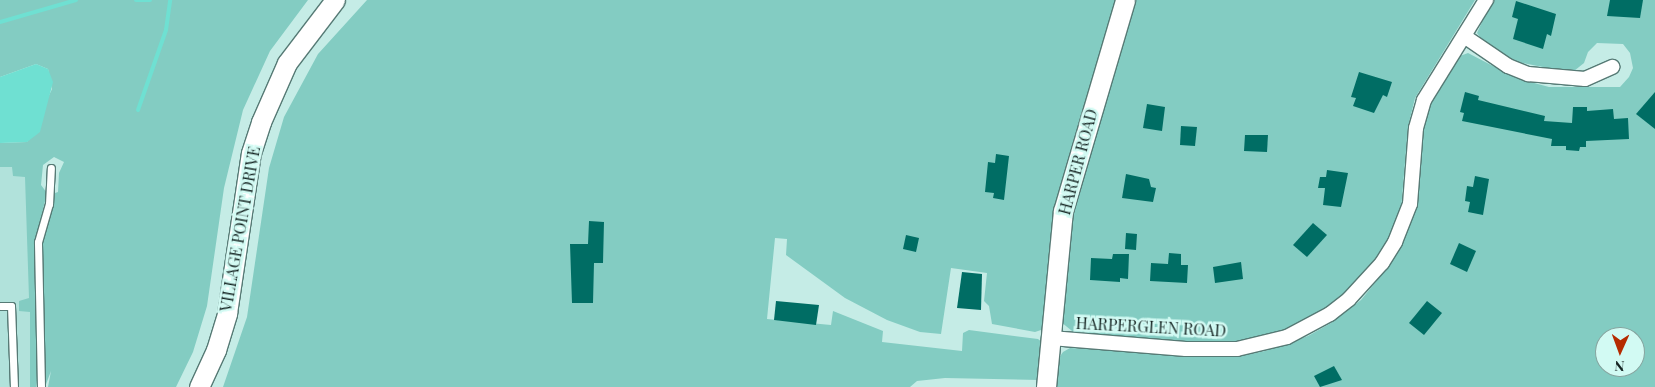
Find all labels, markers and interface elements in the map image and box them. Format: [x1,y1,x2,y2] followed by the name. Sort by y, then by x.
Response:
[1055,107,1101,217] street label: HARPER ROAD
[216,145,264,313] street label: VILLAGE POINT DRIVE
[1075,313,1227,341] street label: HARPERGLEN ROAD
[1595,327,1645,377] north arrow
[1614,357,1625,376] text: N

